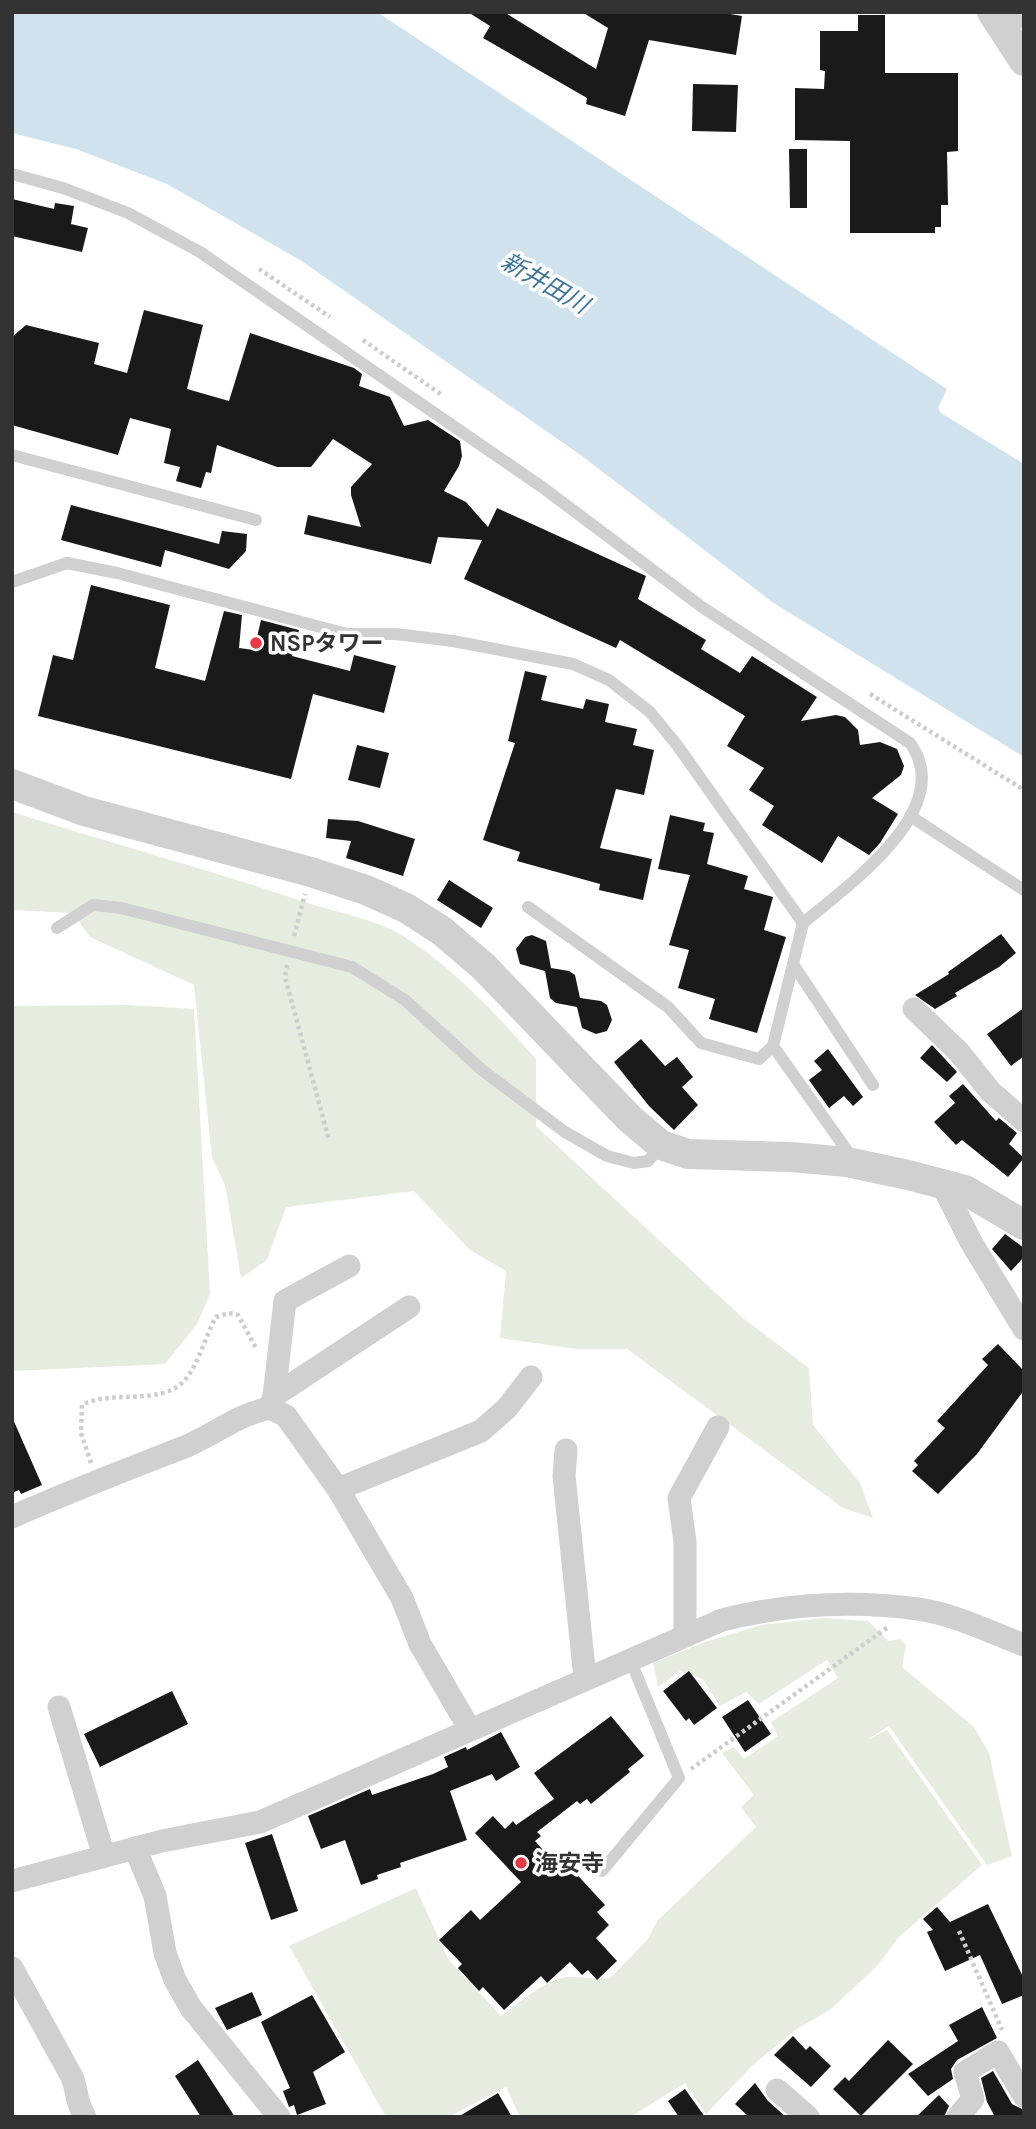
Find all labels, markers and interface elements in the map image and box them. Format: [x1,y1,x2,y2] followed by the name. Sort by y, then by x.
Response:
[496,247,596,321] water label: 新井田川
[270,630,384,657] place label: NSPタワー
[248,635,264,651] marker: NSPタワー
[535,1850,604,1877] place label: 海安寺
[513,1855,529,1871] marker: 海安寺

